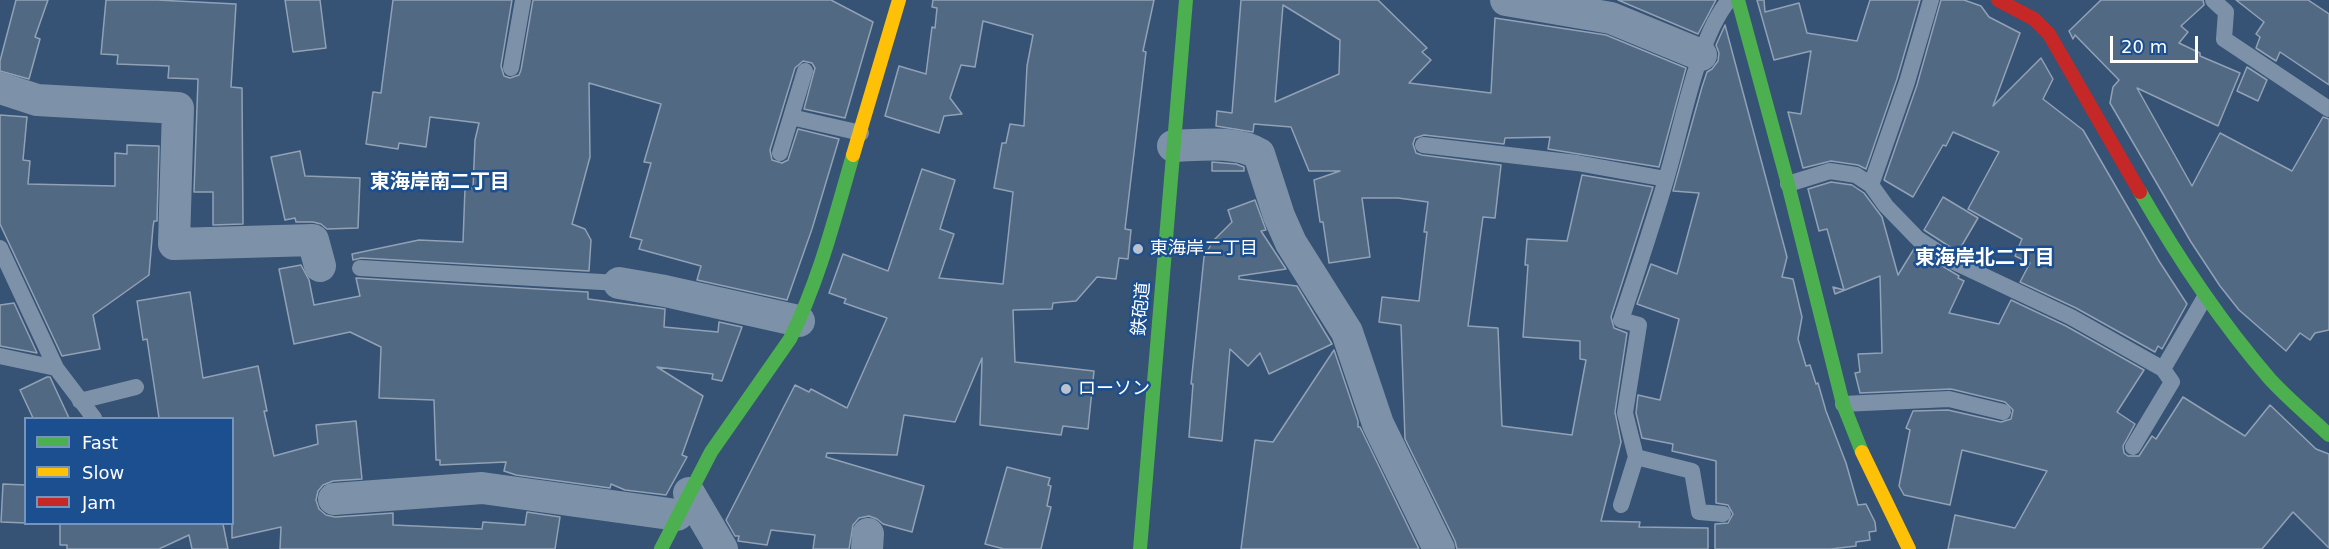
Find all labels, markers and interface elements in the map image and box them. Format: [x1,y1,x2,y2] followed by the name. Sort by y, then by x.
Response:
[2113,24,2202,62] scale bar
[2121,36,2167,57] text: 20 m
[370,171,510,195] district label: 東海岸南二丁目
[1150,238,1258,260] place label: 東海岸二丁目
[1131,242,1145,256] marker: 東海岸二丁目
[1915,247,2055,271] district label: 東海岸北二丁目
[1129,281,1155,337] street label: 鉄砲道
[1078,378,1150,400] place label: ローソン
[1059,382,1073,396] marker: ローソン
[24,417,234,525] legend
[82,432,118,453] text: Fast
[82,462,124,483] text: Slow
[82,492,116,513] text: Jam

